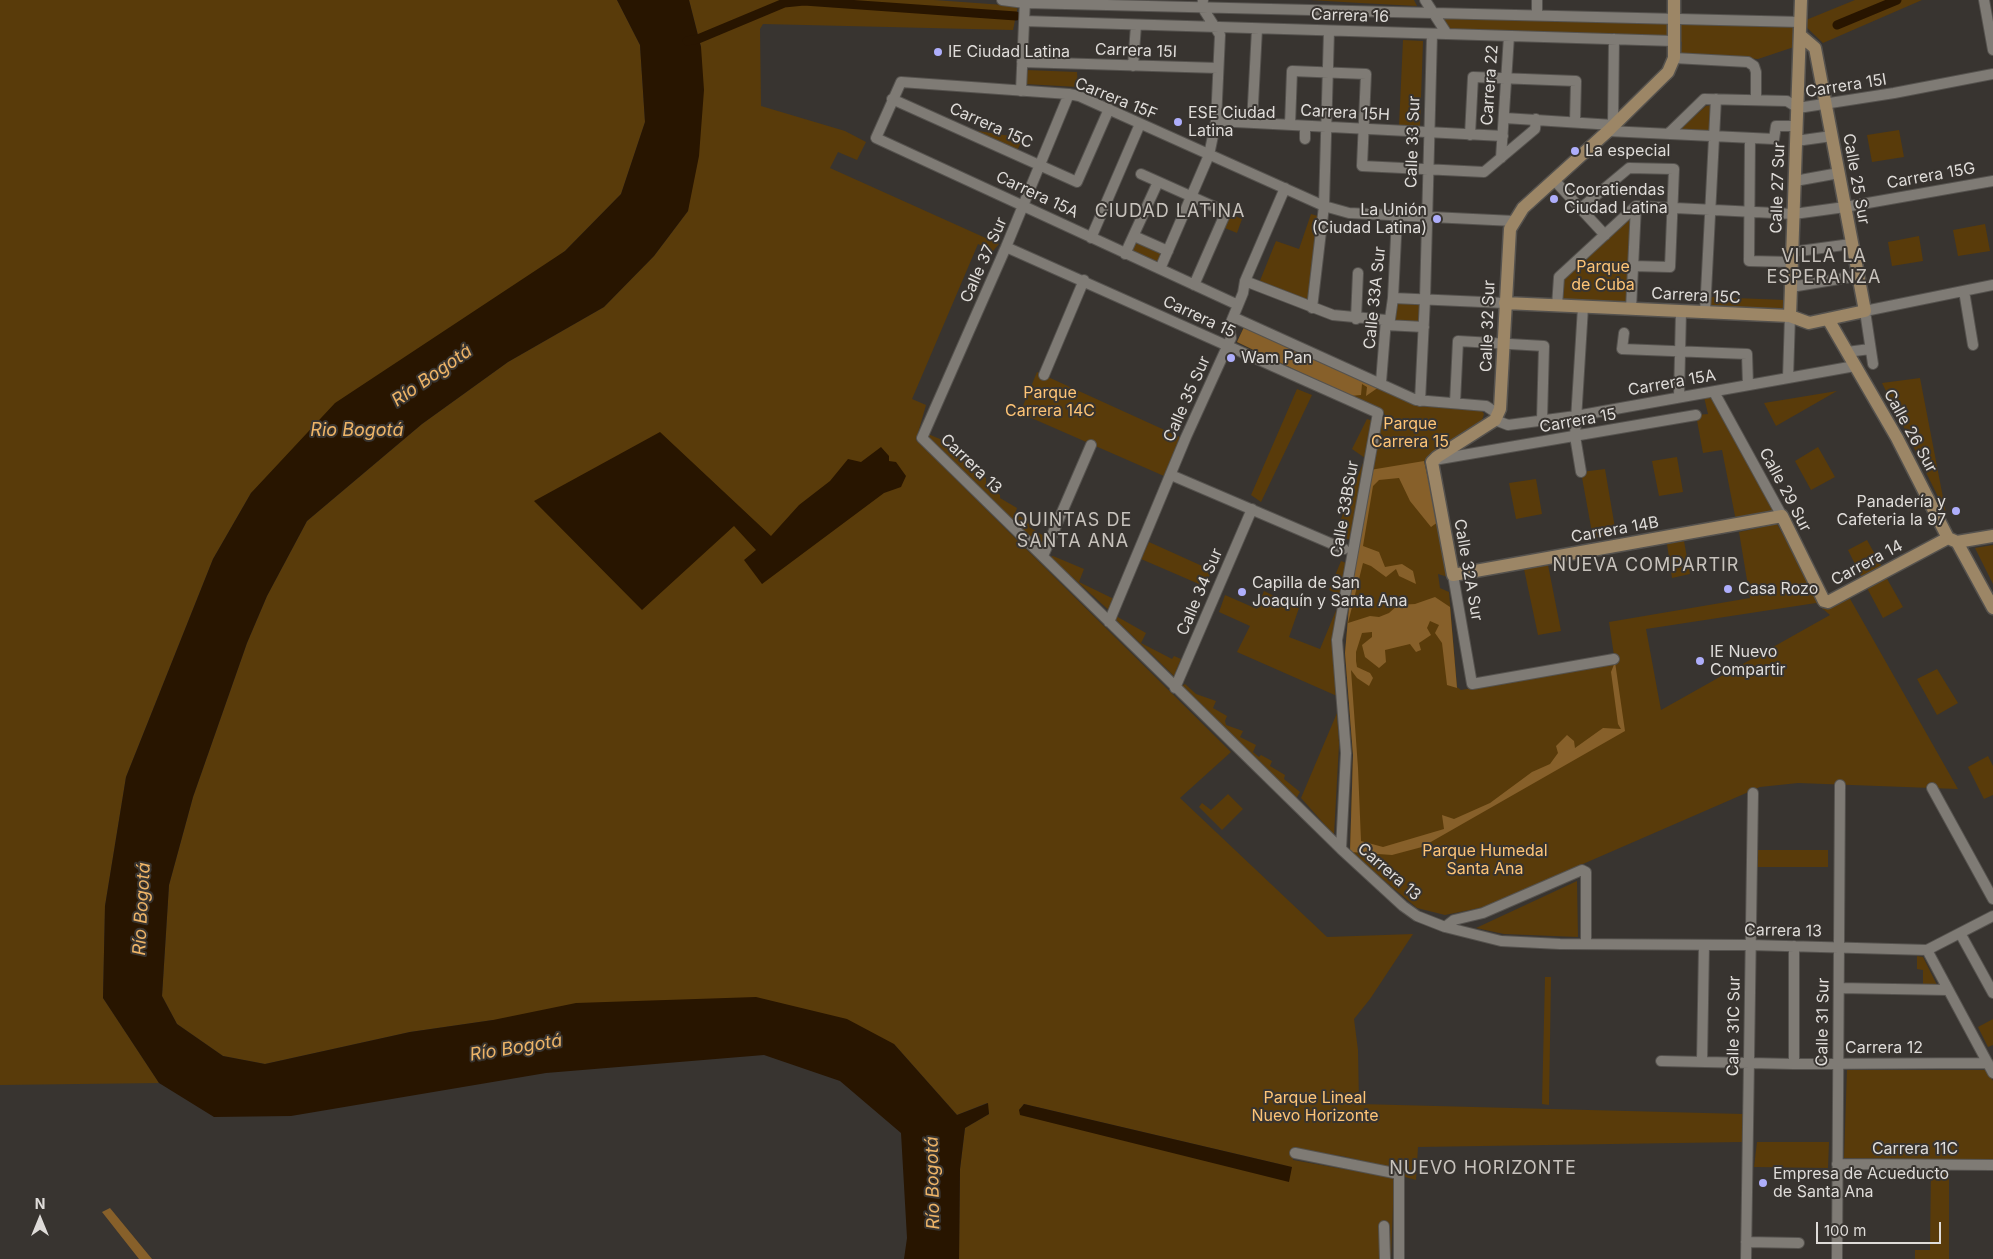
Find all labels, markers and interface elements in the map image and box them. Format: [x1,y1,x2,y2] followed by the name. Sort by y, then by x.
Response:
[1311,5,1389,27] street label: Carrera 16
[1095,40,1177,62] street label: Carrera 15I
[948,42,1070,62] place label: IE Ciudad Latina
[1478,44,1502,126] street label: Carrera 22
[932,46,944,58] marker: IE Ciudad Latina
[1804,70,1888,102] street label: Carrera 15I
[1072,74,1160,124] street label: Carrera 15F
[1402,96,1424,188] street label: Calle 33 Sur
[946,99,1036,153] street label: Carrera 15C
[1300,101,1390,125] street label: Carrera 15H
[1188,103,1276,141] place label: ESE Ciudad Latina
[1172,116,1184,128] marker: ESE Ciudad Latina
[1839,132,1873,226] street label: Calle 25 Sur
[1585,141,1670,161] place label: La especial
[1767,142,1789,234] street label: Calle 27 Sur
[1569,145,1581,157] marker: La especial
[1885,159,1977,193] street label: Carrera 15G
[993,168,1081,222] street label: Carrera 15A
[1564,180,1668,218] place label: Cooratiendas Ciudad Latina
[1548,193,1560,205] marker: Cooratiendas Ciudad Latina
[1312,200,1427,238] place label: La Unión (Ciudad Latina)
[1093,201,1247,223] district label: CIUDAD LATINA
[1431,213,1443,225] marker: La Unión (Ciudad Latina)
[957,214,1011,306] street label: Calle 37 Sur
[1360,246,1390,350] street label: Calle 33A Sur
[1765,246,1883,288] district label: VILLA LA ESPERANZA
[1571,257,1635,295] park label: Parque de Cuba
[1477,280,1499,372] street label: Calle 32 Sur
[1651,284,1741,308] street label: Carrera 15C
[1160,292,1238,342] street label: Carrera 15
[388,340,476,412] water label: Río Bogotá
[1241,348,1312,368] place label: Wam Pan
[1225,352,1237,364] marker: Wam Pan
[1159,353,1215,445] street label: Calle 35 Sur
[1627,366,1717,400] street label: Carrera 15A
[1005,383,1095,421] park label: Parque Carrera 14C
[1879,386,1941,476] street label: Calle 26 Sur
[1538,405,1618,437] street label: Carrera 15
[1371,414,1449,452] park label: Parque Carrera 15
[310,420,404,442] water label: Rio Bogotá
[936,430,1006,498] street label: Carrera 13
[1755,445,1815,535] street label: Calle 29 Sur
[1327,459,1363,559] street label: Calle 33BSur
[1836,492,1946,530] place label: Panadería y Cafeteria la 97
[1950,505,1962,517] marker: Panadería y Cafeteria la 97
[1013,510,1133,552] district label: QUINTAS DE SANTA ANA
[1570,513,1660,547] street label: Carrera 14B
[1450,518,1486,622] street label: Calle 32A Sur
[1828,536,1906,590] street label: Carrera 14
[1173,546,1227,638] street label: Calle 34 Sur
[1551,555,1741,577] district label: NUEVA COMPARTIR
[1252,573,1407,611] place label: Capilla de San Joaquín y Santa Ana
[1738,579,1818,599] place label: Casa Rozo
[1722,583,1734,595] marker: Casa Rozo
[1236,586,1248,598] marker: Capilla de San Joaquín y Santa Ana
[1710,642,1786,680] place label: IE Nuevo Compartir
[1694,655,1706,667] marker: IE Nuevo Compartir
[1353,839,1425,905] street label: Carrera 13
[1422,841,1548,879] park label: Parque Humedal Santa Ana
[129,862,155,956] water label: Río Bogotá
[1744,921,1822,941] street label: Carrera 13
[1724,976,1744,1076] street label: Calle 31C Sur
[1813,977,1833,1067] street label: Calle 31 Sur
[468,1030,564,1066] water label: Río Bogotá
[1845,1038,1923,1058] street label: Carrera 12
[1252,1088,1378,1126] park label: Parque Lineal Nuevo Horizonte
[921,1136,945,1230] water label: Río Bogotá
[1872,1139,1958,1159] street label: Carrera 11C
[1387,1158,1579,1180] district label: NUEVO HORIZONTE
[1773,1164,1949,1202] place label: Empresa de Acueducto de Santa Ana
[1757,1177,1769,1189] marker: Empresa de Acueducto de Santa Ana
[15,1194,65,1244] north arrow
[35,1195,45,1212] text: N
[1818,1212,1943,1244] scale bar
[1824,1221,1866,1240] text: 100 m

